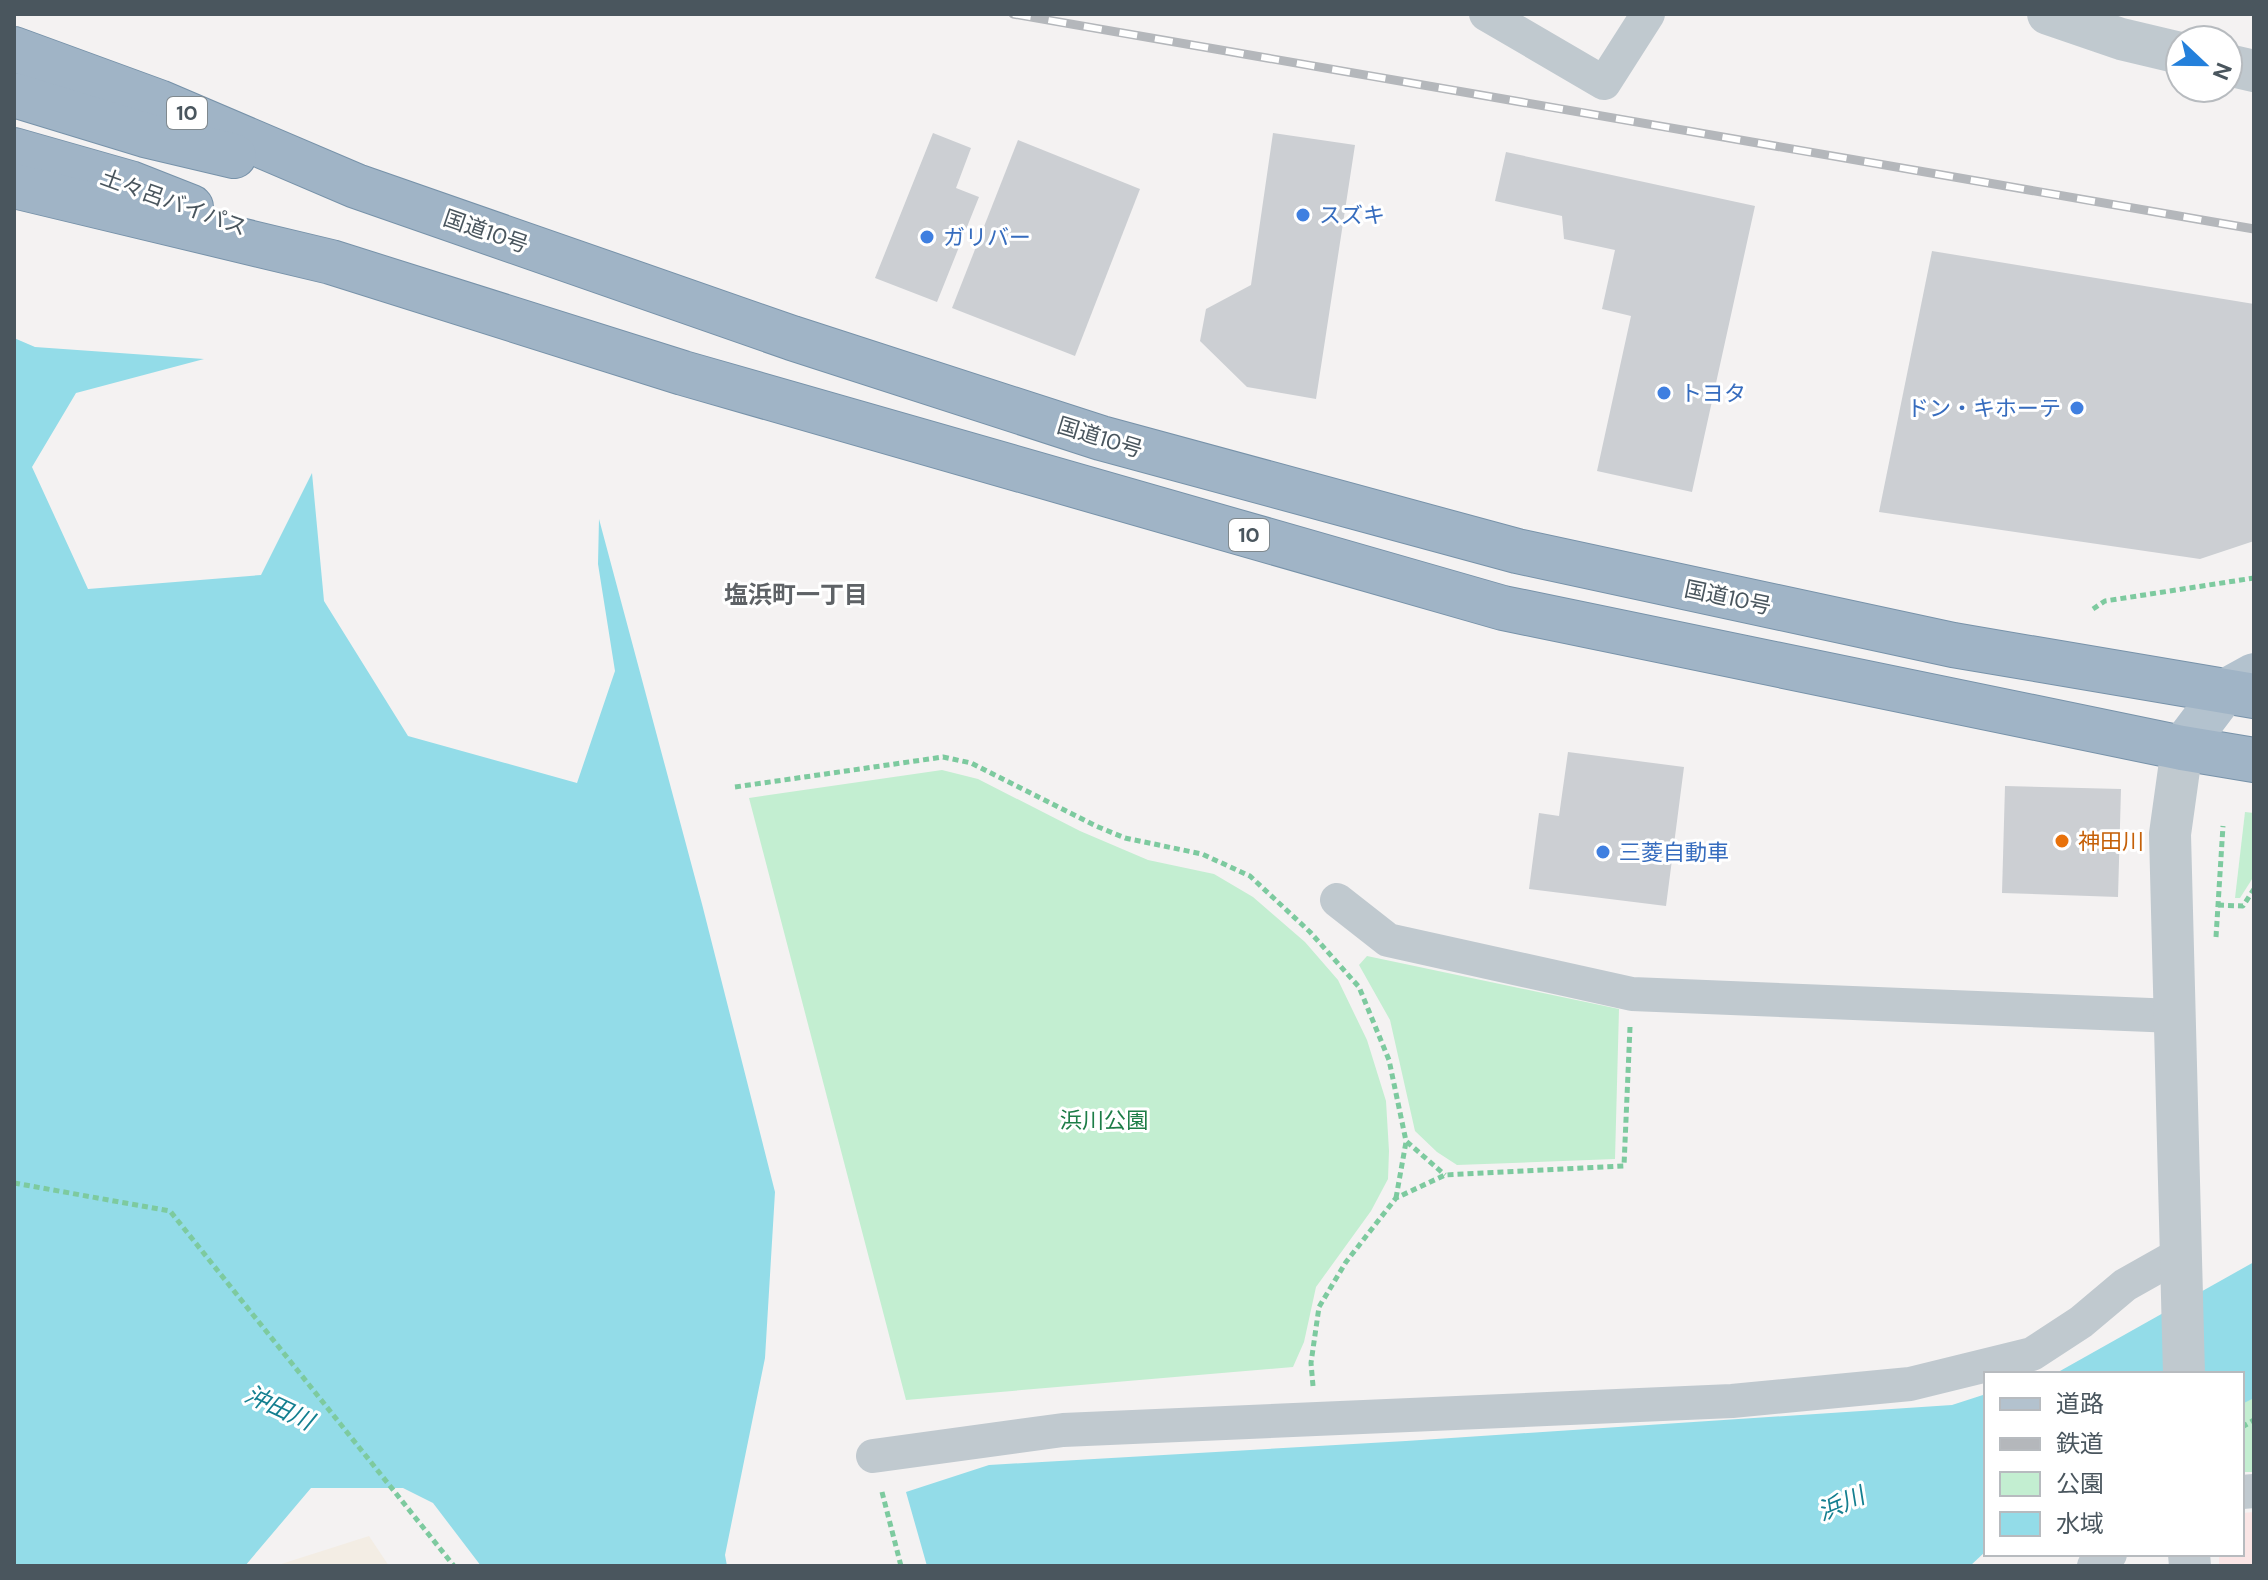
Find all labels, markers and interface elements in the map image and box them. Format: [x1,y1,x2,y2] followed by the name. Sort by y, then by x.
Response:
[2164,24,2244,104] north arrow
[2206,58,2239,84] text: N
[167,97,207,129] road number: 10
[97,163,251,242] street label: 土々呂バイパス
[1319,201,1385,230] place label: スズキ
[440,203,532,259] street label: 国道10号
[1294,206,1312,224] marker: スズキ
[943,223,1031,252] place label: ガリバー
[918,228,936,246] marker: ガリバー
[1680,379,1746,408] place label: トヨタ
[1655,384,1673,402] marker: トヨタ
[1907,394,2061,423] place label: ドン・キホーテ
[2068,399,2086,417] marker: ドン・キホーテ
[1054,411,1146,464] street label: 国道10号
[1229,519,1269,551] road number: 10
[1682,574,1774,621] street label: 国道10号
[724,579,868,610] district label: 塩浜町一丁目
[2078,827,2144,856] place label: 神田川
[2053,832,2071,850] marker: 神田川
[1619,838,1729,867] place label: 三菱自動車
[1594,843,1612,861] marker: 三菱自動車
[1060,1106,1148,1135] park label: 浜川公園
[1984,1372,2244,1556] legend
[240,1378,321,1438] water label: 沖田川
[2056,1388,2104,1419] text: 道路
[2056,1428,2104,1459] text: 鉄道
[2056,1468,2104,1499] text: 公園
[1813,1479,1872,1527] water label: 浜川
[2056,1508,2104,1539] text: 水域

